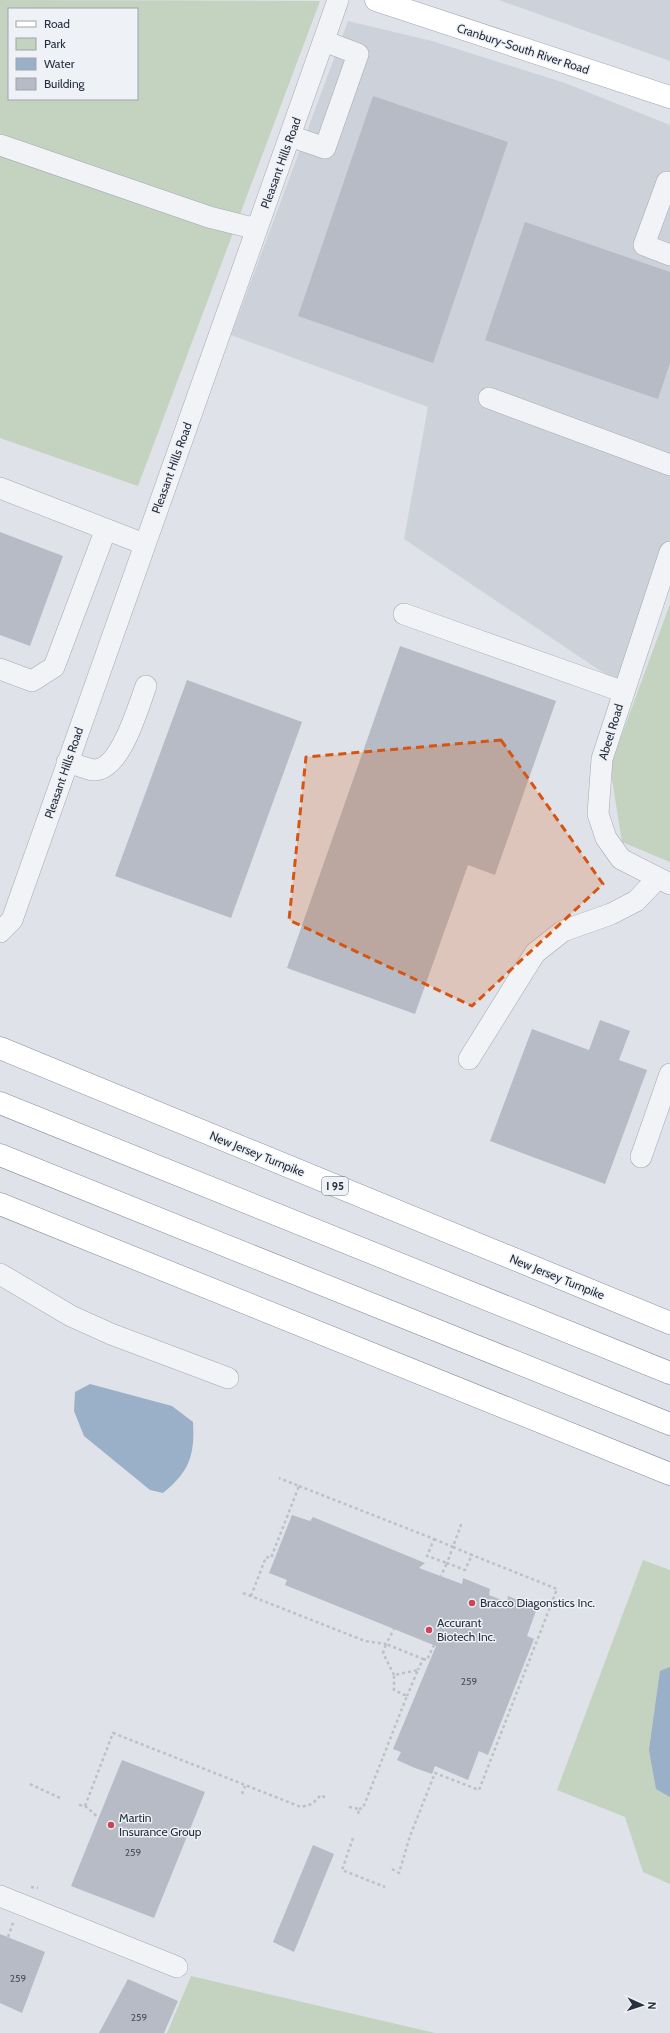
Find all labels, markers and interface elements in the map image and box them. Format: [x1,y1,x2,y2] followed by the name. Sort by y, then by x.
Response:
[8,8,138,100] legend
[44,16,70,31] text: Road
[455,20,591,77] street label: Cranbury-South River Road
[44,36,66,51] text: Park
[44,56,75,71] text: Water
[44,76,86,91] text: Building
[257,115,304,210] street label: Pleasant Hills Road
[148,420,195,515] street label: Pleasant Hills Road
[595,702,626,762] street label: Abeel Road
[41,725,86,821] street label: Pleasant Hills Road
[208,1128,307,1179] street label: New Jersey Turnpike
[322,1177,348,1195] road number: I 95
[508,1251,607,1302] street label: New Jersey Turnpike
[480,1595,595,1610] place label: Bracco Diagonstics Inc.
[467,1598,477,1608] marker: Bracco Diagonstics Inc.
[437,1615,496,1644] place label: Accurant Biotech Inc.
[424,1625,434,1635] marker: Accurant Biotech Inc.
[461,1675,477,1688] house number: 259
[119,1810,202,1839] place label: Martin Insurance Group
[106,1820,116,1830] marker: Martin Insurance Group
[125,1846,141,1859] house number: 259
[10,1972,26,1985] house number: 259
[622,1985,662,2025] north arrow
[645,2001,659,2010] text: N
[131,2011,147,2024] house number: 259

